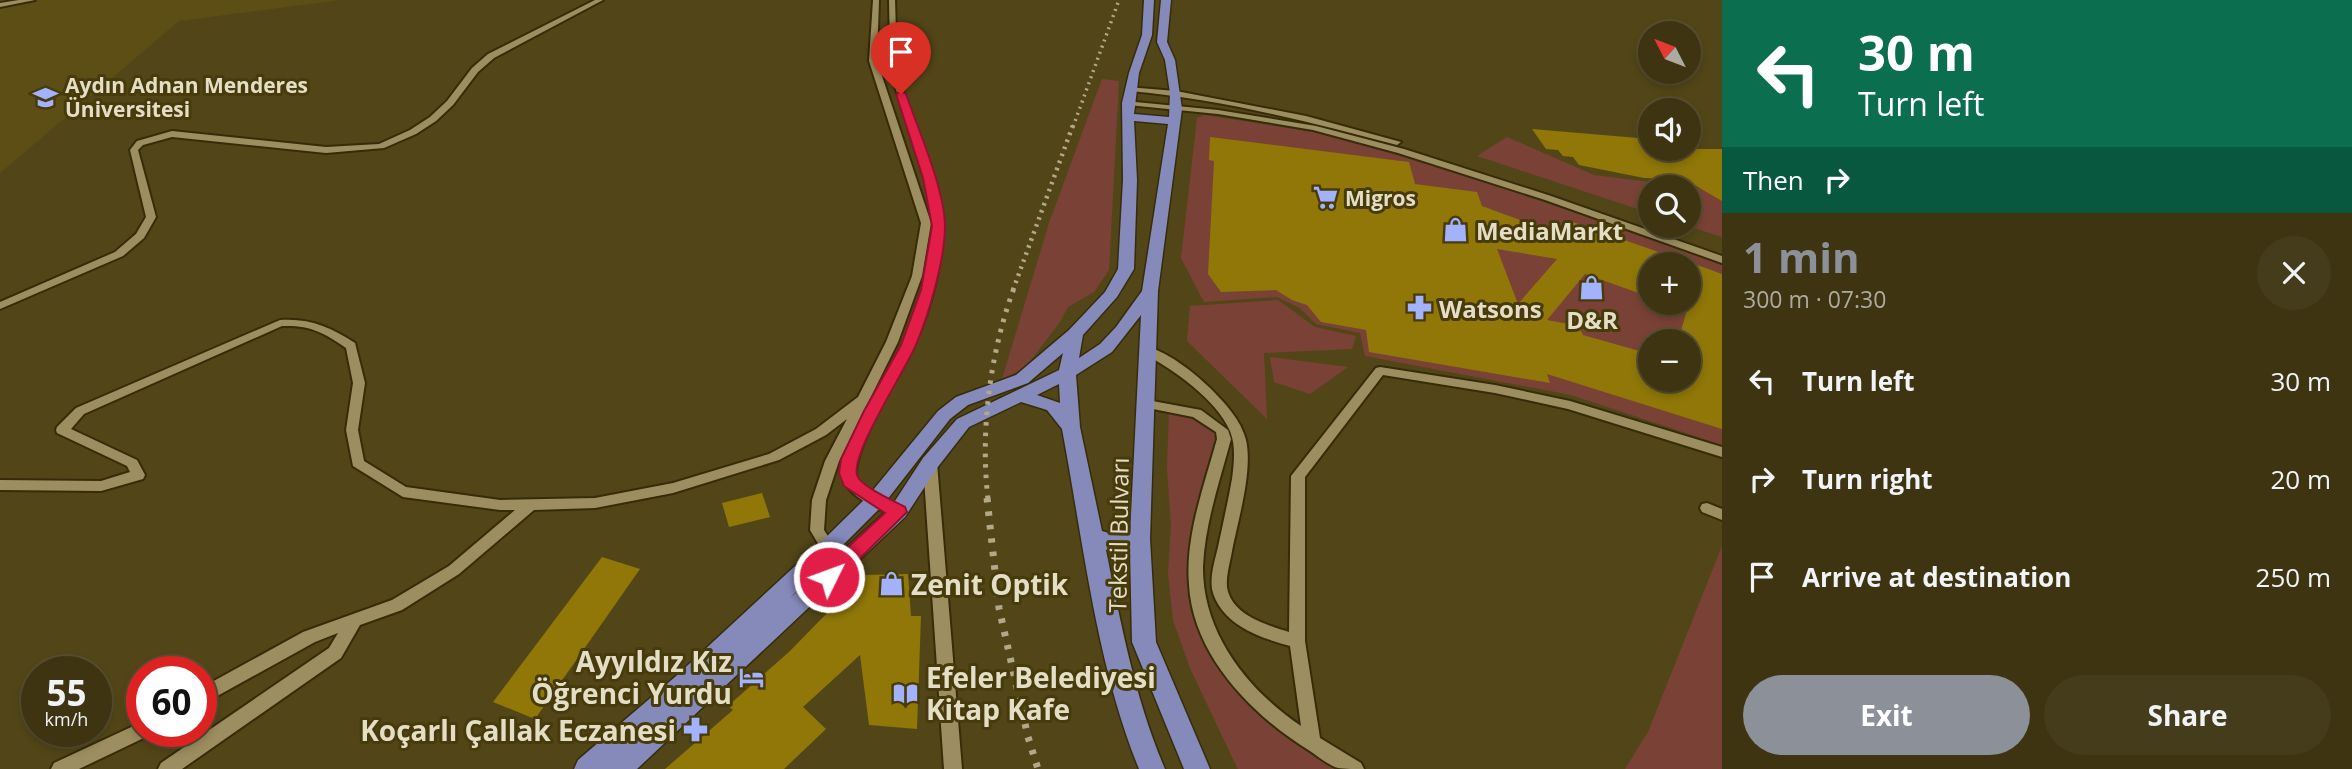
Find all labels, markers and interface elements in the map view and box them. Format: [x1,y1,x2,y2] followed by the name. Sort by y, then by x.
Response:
[1858,19,1975,85] text: 30 m
[1638,21,1701,84] north arrow
[1638,21,1701,392] map controls
[871,22,931,94] pin
[1743,28,1834,119] icon: left
[882,33,920,71] icon: arrive
[65,71,308,123] place label: Aydın Adnan Menderes Üniversitesi
[1858,82,1984,125] text: Turn left
[31,83,59,111] school or university icon: Aydın Adnan Menderes Üniversitesi
[1638,98,1701,161] button: sound
[1818,161,1856,199] icon: right
[1743,162,1804,198] text: Then
[1638,175,1701,238] button: search
[1311,184,1339,212] supermarket icon: Migros
[1345,184,1416,212] place label: Migros
[1476,214,1623,247] place label: MediaMarkt
[1442,216,1470,244] shop icon: MediaMarkt
[1743,228,1860,285] text: 1 min
[2257,236,2331,310] button: close
[1638,252,1701,315] button: +
[1578,274,1606,302] shop icon: D&R
[1743,283,1886,315] text: 300 m · 07:30
[1439,292,1542,325] place label: Watsons
[1405,294,1433,322] pharmacy icon: Watsons
[1566,303,1618,336] place label: D&R
[1638,329,1701,392] button: −
[1743,362,1781,400] icon: left
[1802,363,1914,399] text: Turn left
[2270,363,2331,399] text: 30 m
[1100,457,1136,613] street label: Tekstil Bulvarı
[1743,460,1781,498] icon: right
[1802,461,1933,497] text: Turn right
[2270,461,2331,497] text: 20 m
[792,540,866,614] position arrow
[1743,558,1781,596] icon: arrive
[1802,559,2071,595] text: Arrive at destination
[2256,559,2331,595] text: 250 m
[911,565,1069,603] place label: Zenit Optik
[877,570,905,598] shop icon: Zenit Optik
[531,642,732,712] place label: Ayyıldız Kız Öğrenci Yurdu
[126,656,217,747] speed limit sign: 60
[926,658,1156,728] place label: Efeler Belediyesi Kitap Kafe
[738,663,766,691] hotel icon: Ayyıldız Kız Öğrenci Yurdu
[46,669,87,716] text: 55
[1743,675,2030,755] button: Exit
[2044,675,2331,755] button: Share
[892,679,920,707] library icon: Efeler Belediyesi Kitap Kafe
[45,707,88,731] text: km/h
[360,711,676,749] place label: Koçarlı Çallak Eczanesi
[682,716,710,744] pharmacy icon: Koçarlı Çallak Eczanesi

